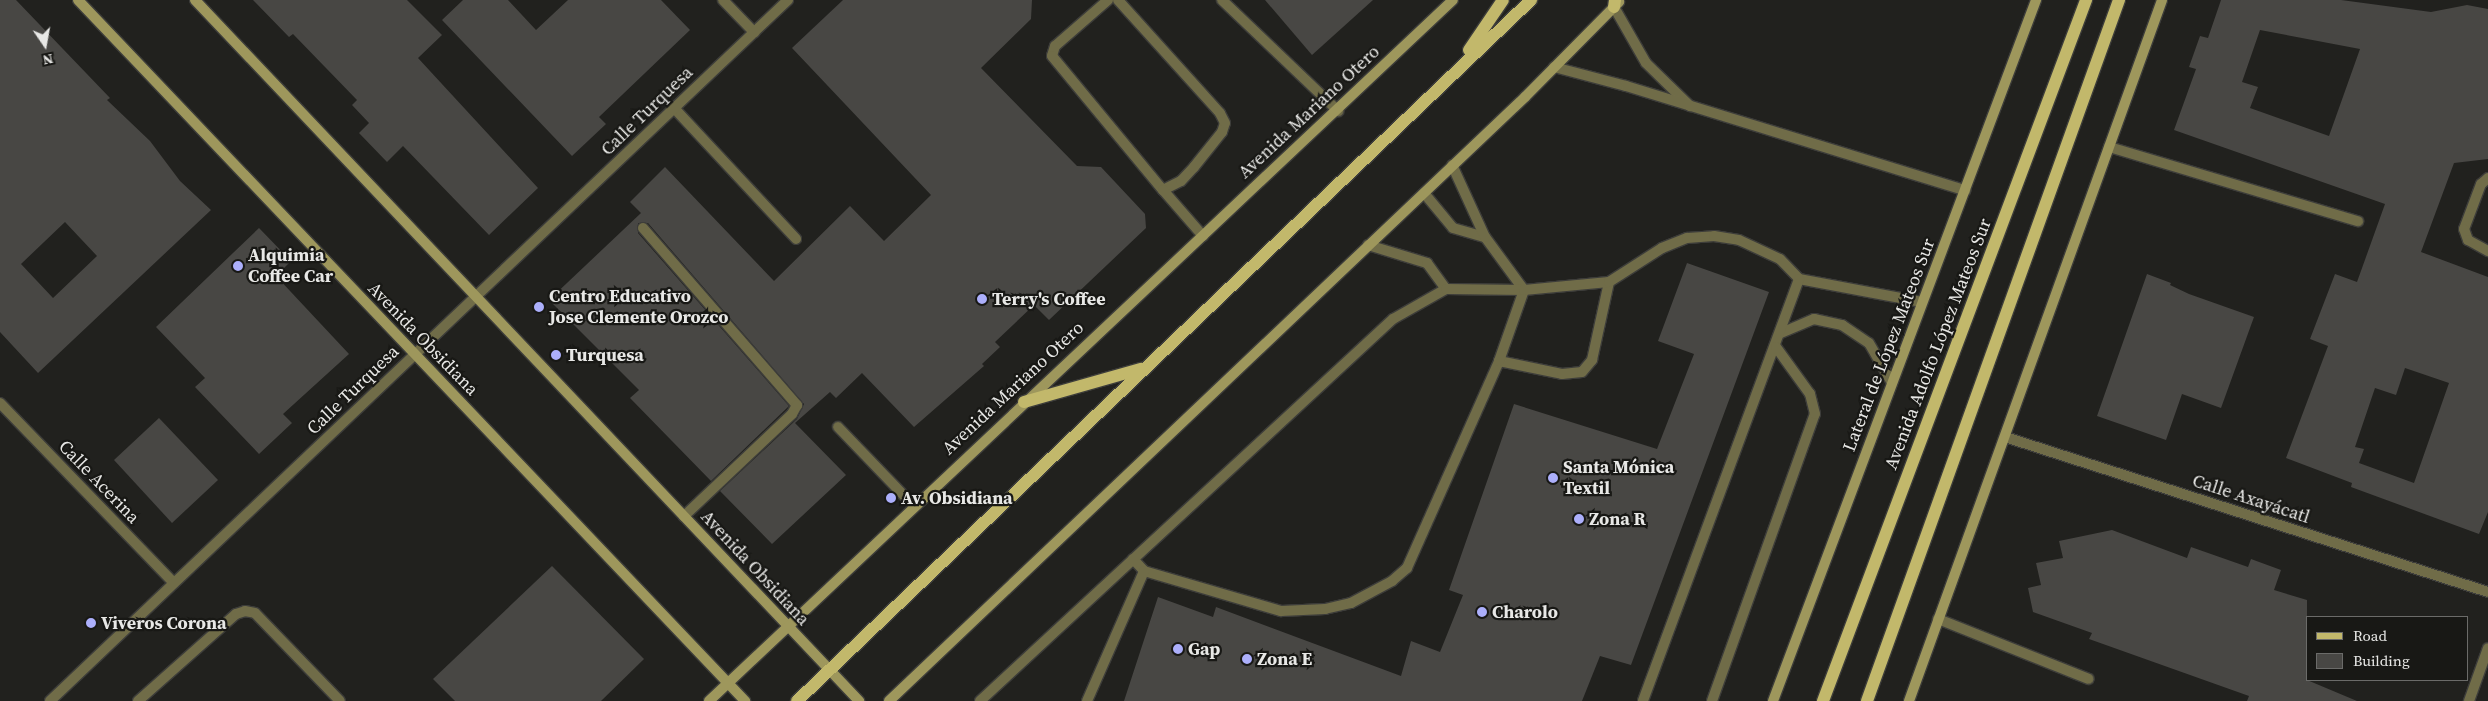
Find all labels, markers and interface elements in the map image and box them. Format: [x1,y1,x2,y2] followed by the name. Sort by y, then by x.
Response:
[20,20,70,70] north arrow
[1234,41,1384,183] street label: Avenida Mariano Otero
[41,49,55,71] text: N
[597,62,697,160] street label: Calle Turquesa
[1880,215,1996,473] street label: Avenida Adolfo López Mateos Sur
[1838,236,1940,454] street label: Lateral de López Mateos Sur
[248,245,333,288] place label: Alquimia Coffee Car
[232,260,244,272] marker: Alquimia Coffee Car
[363,278,483,400] street label: Avenida Obsidiana
[549,286,728,328] place label: Centro Educativo Jose Clemente Orozco
[992,288,1106,310] place label: Terry's Coffee
[976,293,988,305] marker: Terry's Coffee
[533,301,545,313] marker: Centro Educativo Jose Clemente Orozco
[938,317,1088,459] street label: Avenida Mariano Otero
[303,341,403,439] street label: Calle Turquesa
[566,344,644,366] place label: Turquesa
[550,349,562,361] marker: Turquesa
[54,436,144,528] street label: Calle Acerina
[1563,457,1674,499] place label: Santa Mónica Textil
[2190,470,2312,528] street label: Calle Axayácatl
[1547,472,1559,484] marker: Santa Mónica Textil
[901,487,1013,509] place label: Av. Obsidiana
[885,492,897,504] marker: Av. Obsidiana
[696,506,814,630] street label: Avenida Obsidiana
[1589,508,1646,530] place label: Zona R
[1573,513,1585,525] marker: Zona R
[1492,601,1558,623] place label: Charolo
[1476,606,1488,618] marker: Charolo
[101,612,227,634] place label: Viveros Corona
[2306,616,2468,681] legend
[85,617,97,629] marker: Viveros Corona
[2353,625,2387,646] text: Road
[1188,638,1220,660] place label: Gap
[1172,643,1184,655] marker: Gap
[1257,648,1312,670] place label: Zona E
[2353,650,2410,671] text: Building
[1241,653,1253,665] marker: Zona E

